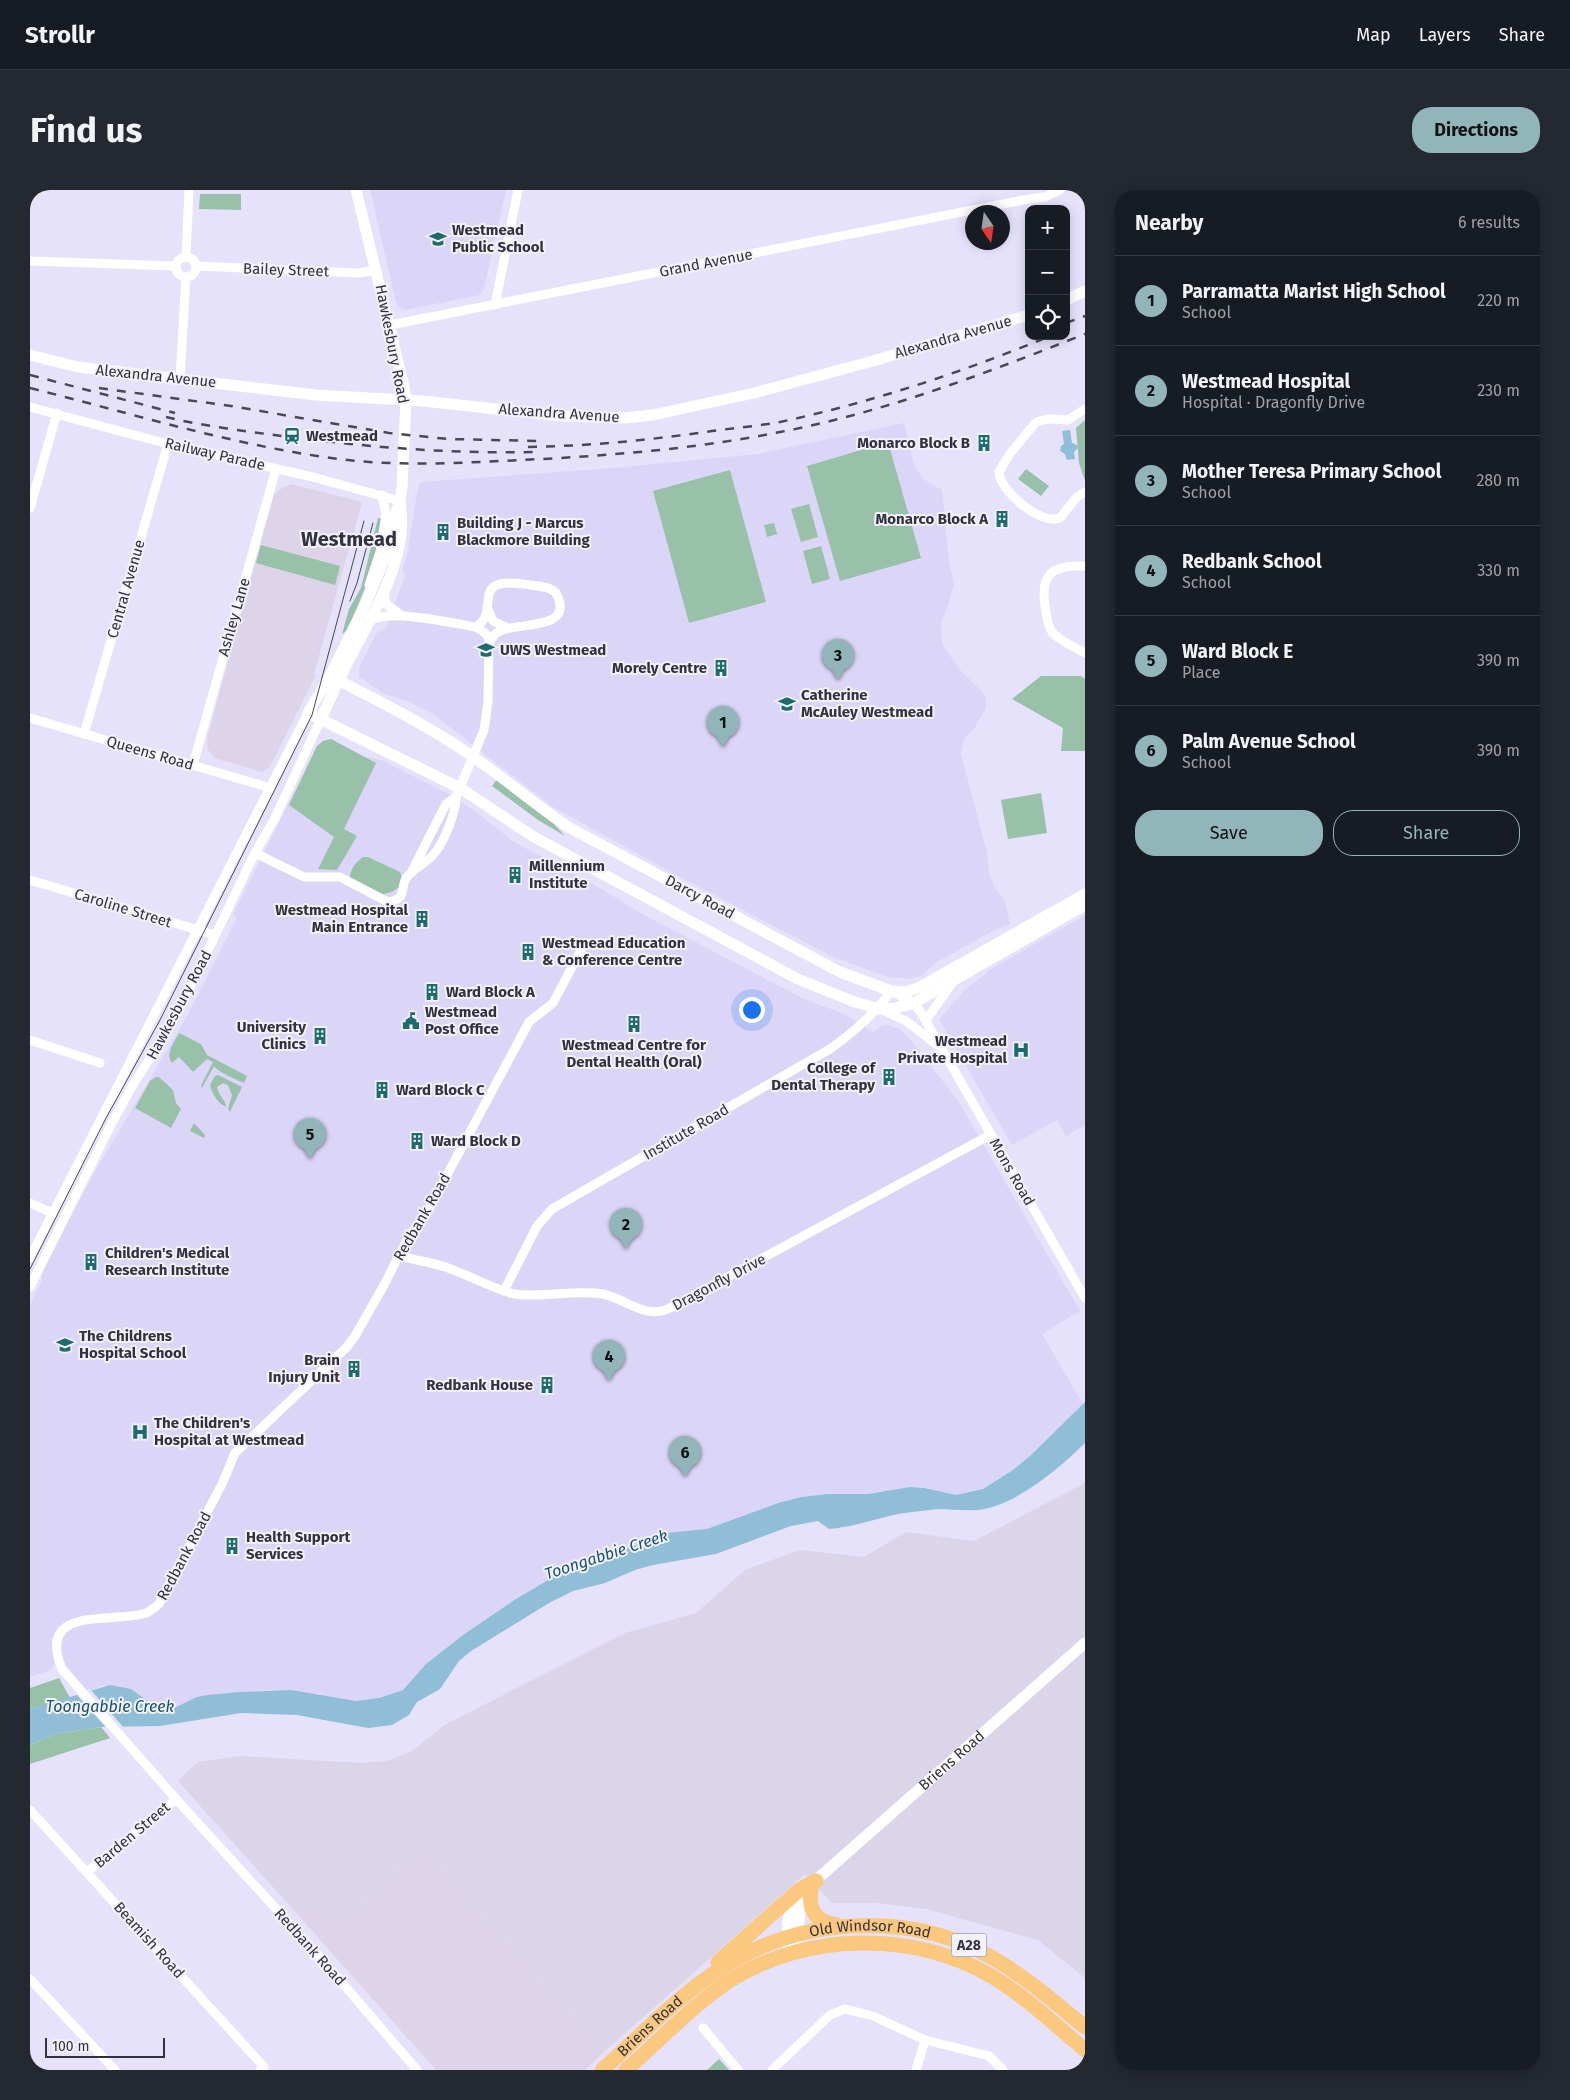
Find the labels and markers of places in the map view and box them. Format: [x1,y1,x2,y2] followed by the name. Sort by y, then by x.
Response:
[452,221,545,256] place label: Westmead Public School
[428,229,448,249] school or university icon: Westmead Public School
[282,426,302,446] station icon: Westmead
[306,427,378,445] place label: Westmead
[974,433,994,453] building icon: Monarco Block B
[857,434,970,452] place label: Monarco Block B
[992,509,1012,529] building icon: Monarco Block A
[876,510,989,528] place label: Monarco Block A
[457,514,590,549] place label: Building J - Marcus Blackmore Building
[433,522,453,542] building icon: Building J - Marcus Blackmore Building
[822,639,854,680] pin: 3
[476,640,496,660] school or university icon: UWS Westmead
[500,641,606,659] place label: UWS Westmead
[711,658,731,678] building icon: Morely Centre
[612,659,707,677] place label: Morely Centre
[801,686,933,721] place label: Catherine McAuley Westmead
[777,694,797,714] school or university icon: Catherine McAuley Westmead
[707,706,739,747] pin: 1
[529,857,605,892] place label: Millennium Institute
[505,865,525,885] building icon: Millennium Institute
[275,901,409,936] place label: Westmead Hospital Main Entrance
[412,909,432,929] building icon: Westmead Hospital Main Entrance
[542,934,685,969] place label: Westmead Education & Conference Centre
[518,942,538,962] building icon: Westmead Education & Conference Centre
[422,982,442,1002] building icon: Ward Block A
[446,983,536,1001] place label: Ward Block A
[425,1003,499,1038] place label: Westmead Post Office
[401,1011,421,1031] public building icon: Westmead Post Office
[624,1014,644,1034] building icon: Westmead Centre for Dental Health (Oral)
[237,1018,306,1053] place label: University Clinics
[310,1026,330,1046] building icon: University Clinics
[898,1032,1008,1067] place label: Westmead Private Hospital
[562,1036,707,1071] place label: Westmead Centre for Dental Health (Oral)
[1011,1040,1031,1060] hospital icon: Westmead Private Hospital
[771,1059,877,1094] place label: College of Dental Therapy
[879,1067,899,1087] building icon: College of Dental Therapy
[372,1080,392,1100] building icon: Ward Block C
[396,1081,485,1099] place label: Ward Block C
[294,1118,326,1159] pin: 5
[407,1131,427,1151] building icon: Ward Block D
[431,1132,521,1150] place label: Ward Block D
[610,1208,642,1249] pin: 2
[105,1244,230,1279] place label: Children's Medical Research Institute
[81,1252,101,1272] building icon: Children's Medical Research Institute
[79,1327,187,1362] place label: The Childrens Hospital School
[55,1335,75,1355] school or university icon: The Childrens Hospital School
[593,1340,625,1381] pin: 4
[268,1351,340,1386] place label: Brain Injury Unit
[344,1359,364,1379] building icon: Brain Injury Unit
[537,1375,557,1395] building icon: Redbank House
[426,1376,533,1394] place label: Redbank House
[154,1414,304,1449] place label: The Children's Hospital at Westmead
[130,1422,150,1442] hospital icon: The Children's Hospital at Westmead
[669,1436,701,1477] pin: 6
[246,1528,350,1563] place label: Health Support Services
[222,1536,242,1556] building icon: Health Support Services

